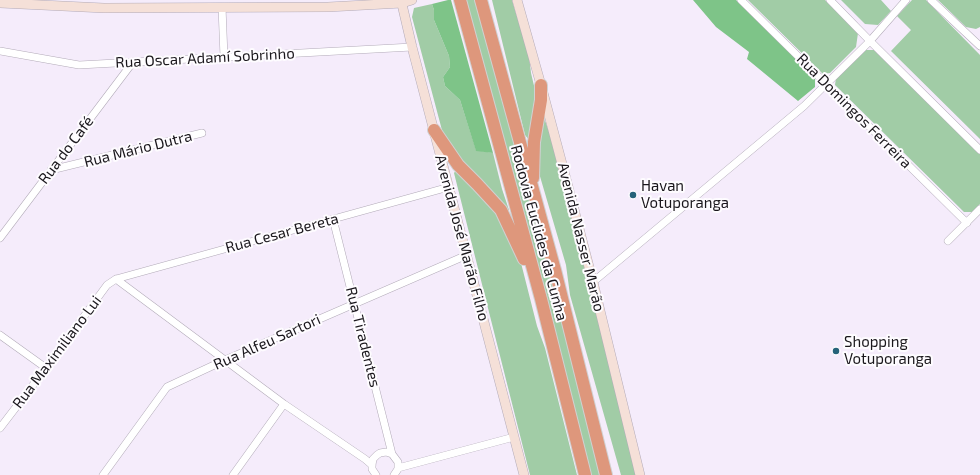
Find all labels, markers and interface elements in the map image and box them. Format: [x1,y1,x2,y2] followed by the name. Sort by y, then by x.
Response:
[115,44,295,72] street label: Rua Oscar Adamí Sobrinho
[793,50,915,172] street label: Rua Domingos Ferreira
[35,113,97,187] street label: Rua do Café
[82,127,194,171] street label: Rua Mário Dutra
[507,143,571,323] street label: Rodovia Euclides da Cunha
[431,153,493,323] street label: Avenida José Marão Filho
[554,161,608,313] street label: Avenida Nasser Marão
[641,177,729,212] place label: Havan Votuporanga
[628,190,638,200] marker: Havan Votuporanga
[223,209,341,257] street label: Rua Cesar Bereta
[342,285,384,389] street label: Rua Tiradentes
[9,292,105,412] street label: Rua Maximiliano Lui
[211,310,323,374] street label: Rua Alfeu Sartori
[844,333,932,368] place label: Shopping Votuporanga
[831,346,841,356] marker: Shopping Votuporanga

